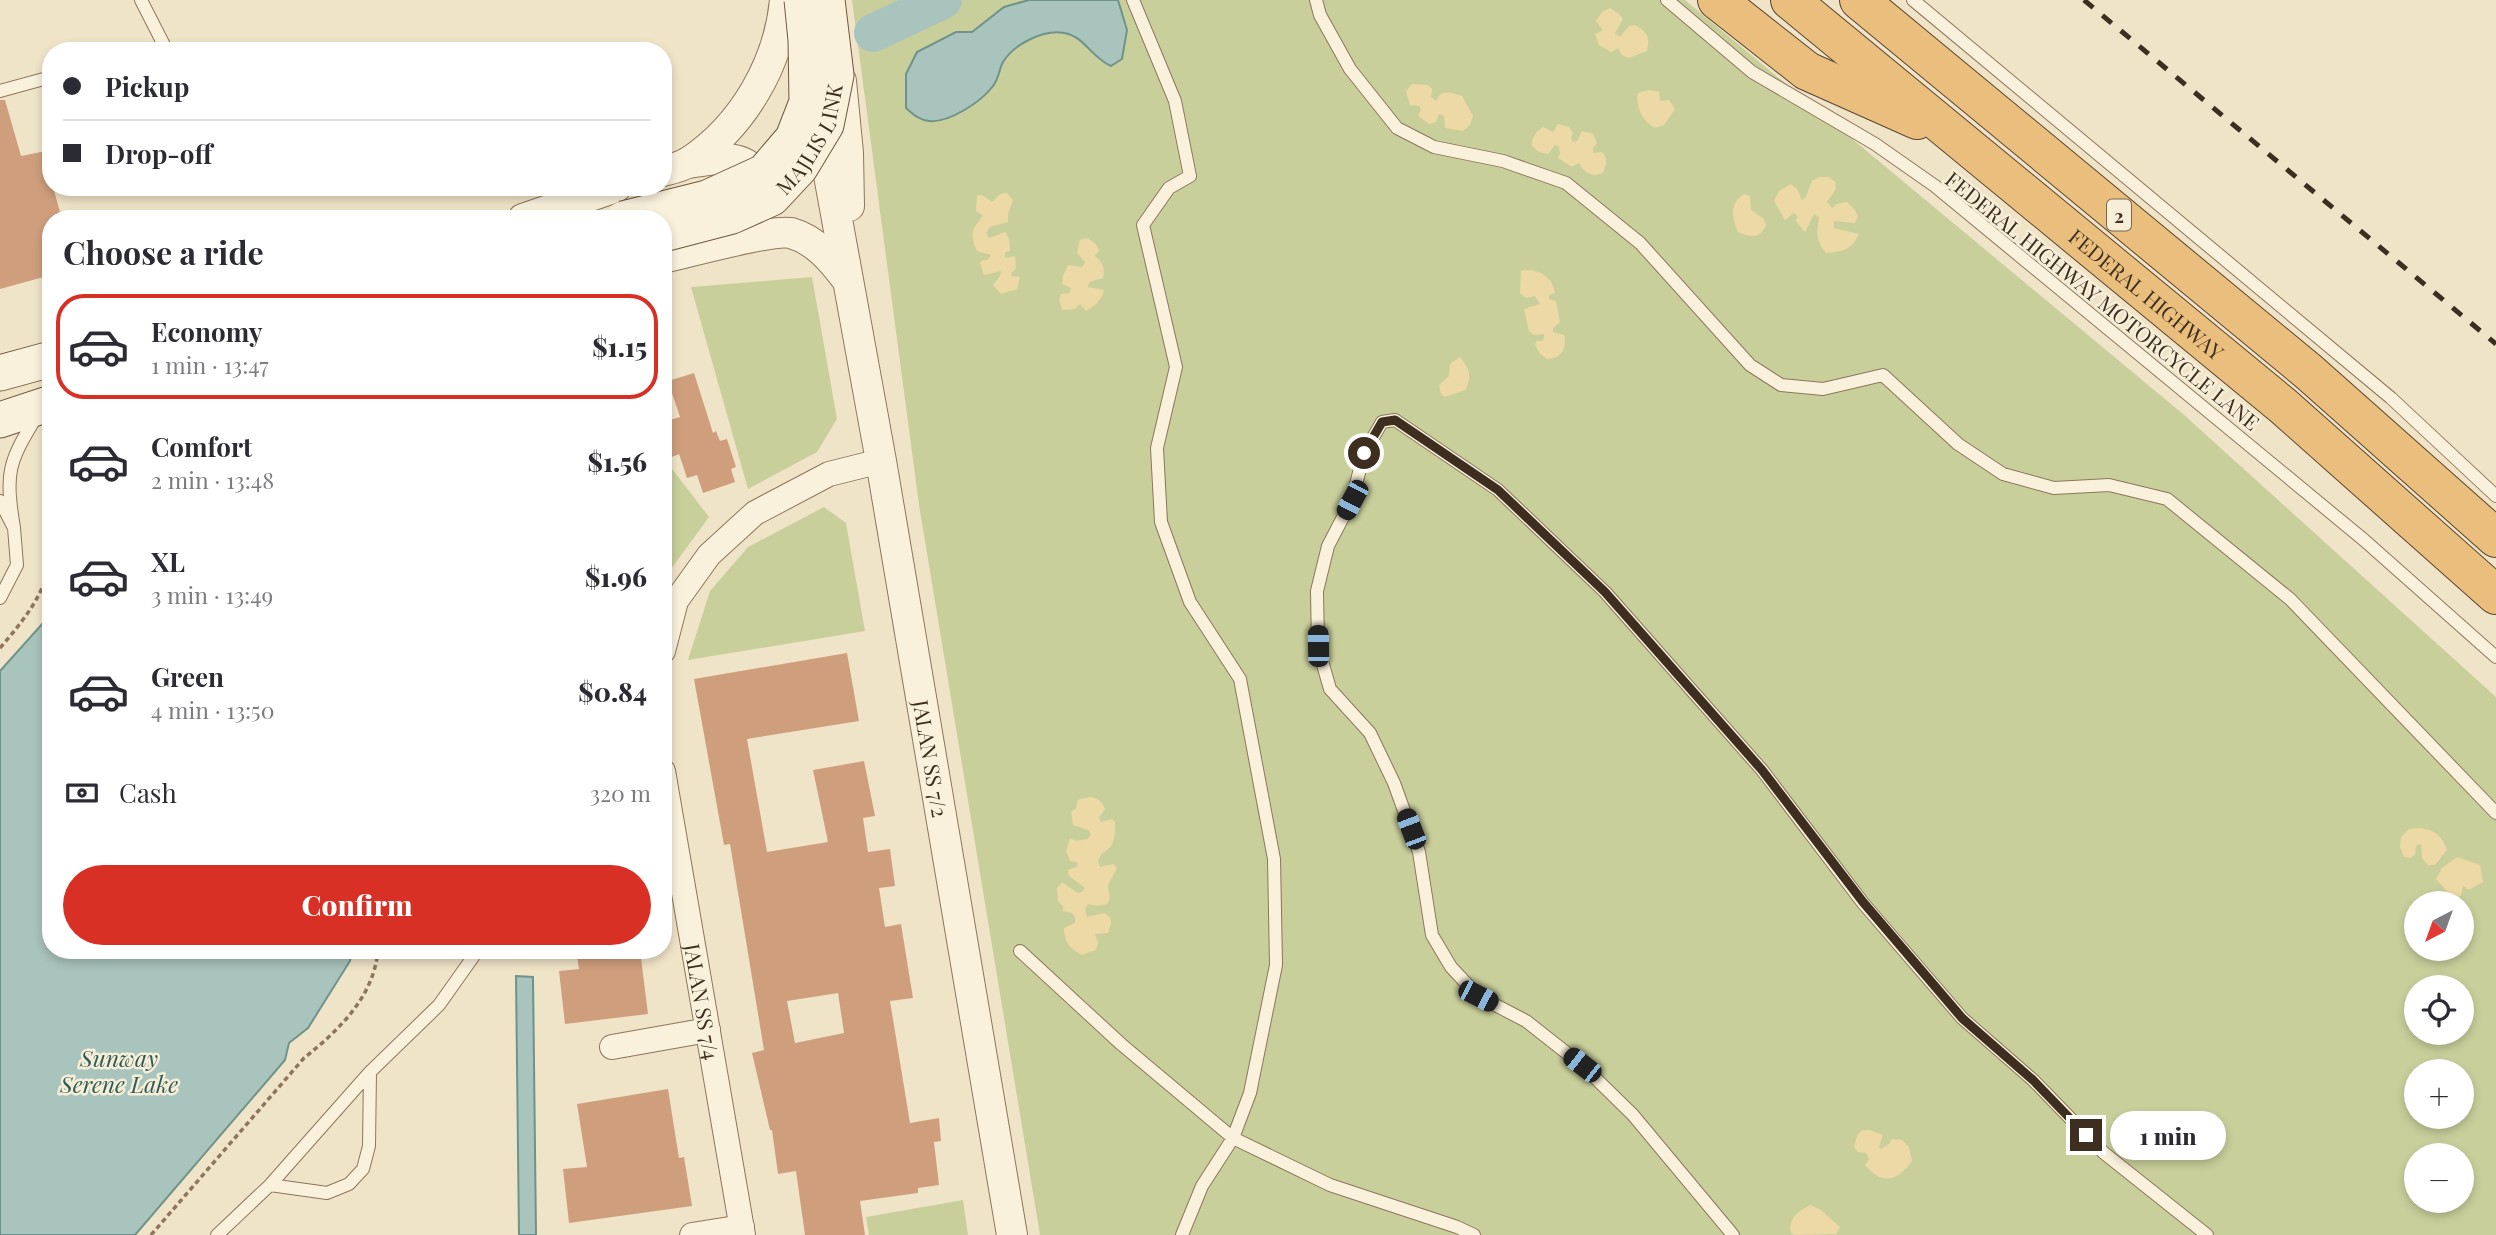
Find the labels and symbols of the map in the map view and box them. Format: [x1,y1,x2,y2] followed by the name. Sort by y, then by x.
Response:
[769,81,848,200] street label: MAJLIS LINK
[1940,164,2266,436] street label: FEDERAL HIGHWAY MOTORCYCLE LANE
[2107,200,2131,230] road number: 2
[2063,222,2230,366] street label: FEDERAL HIGHWAY
[1348,437,1380,469] route start
[1333,477,1372,523] car
[1308,625,1329,667] car
[907,697,955,819] street label: JALAN SS 7/2
[1394,806,1429,852] car
[2404,891,2474,961] north arrow
[679,940,727,1062] street label: JALAN SS 7/4
[1455,977,1502,1015] car
[59,1042,178,1099] water label: Sunway Serene Lake
[1559,1044,1606,1086] car
[2110,1110,2226,1160] callout: 1 min
[2070,1119,2102,1151] route end

